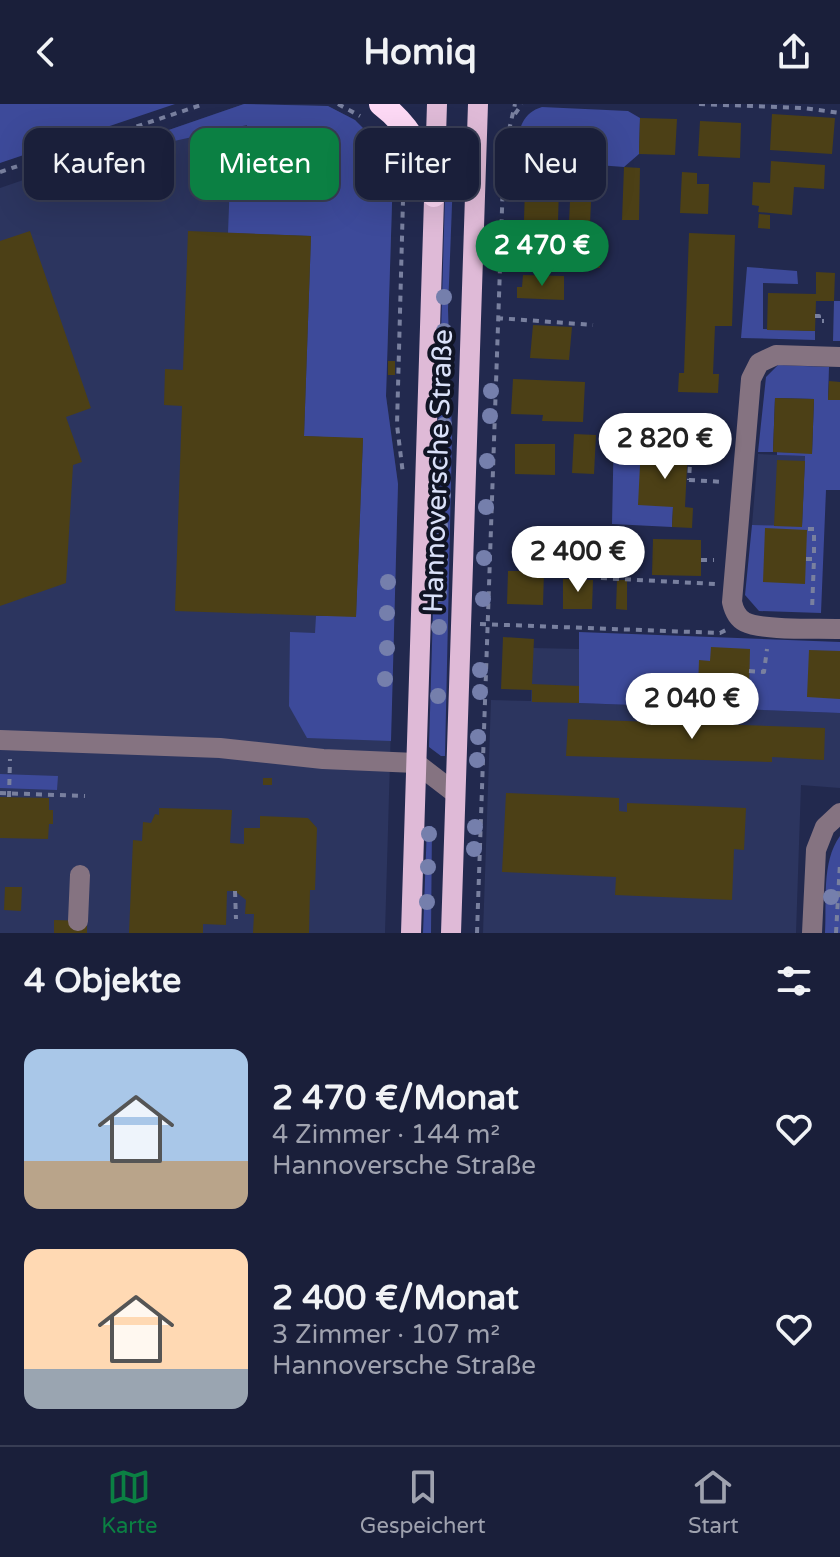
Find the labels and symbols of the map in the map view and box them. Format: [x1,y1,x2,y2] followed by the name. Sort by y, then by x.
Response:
[468,220,616,288] pin: 2 470 €
[416,328,460,614] street label: Hannoversche Straße
[591,413,739,481] pin: 2 820 €
[504,526,652,594] pin: 2 400 €
[618,673,766,741] pin: 2 040 €

